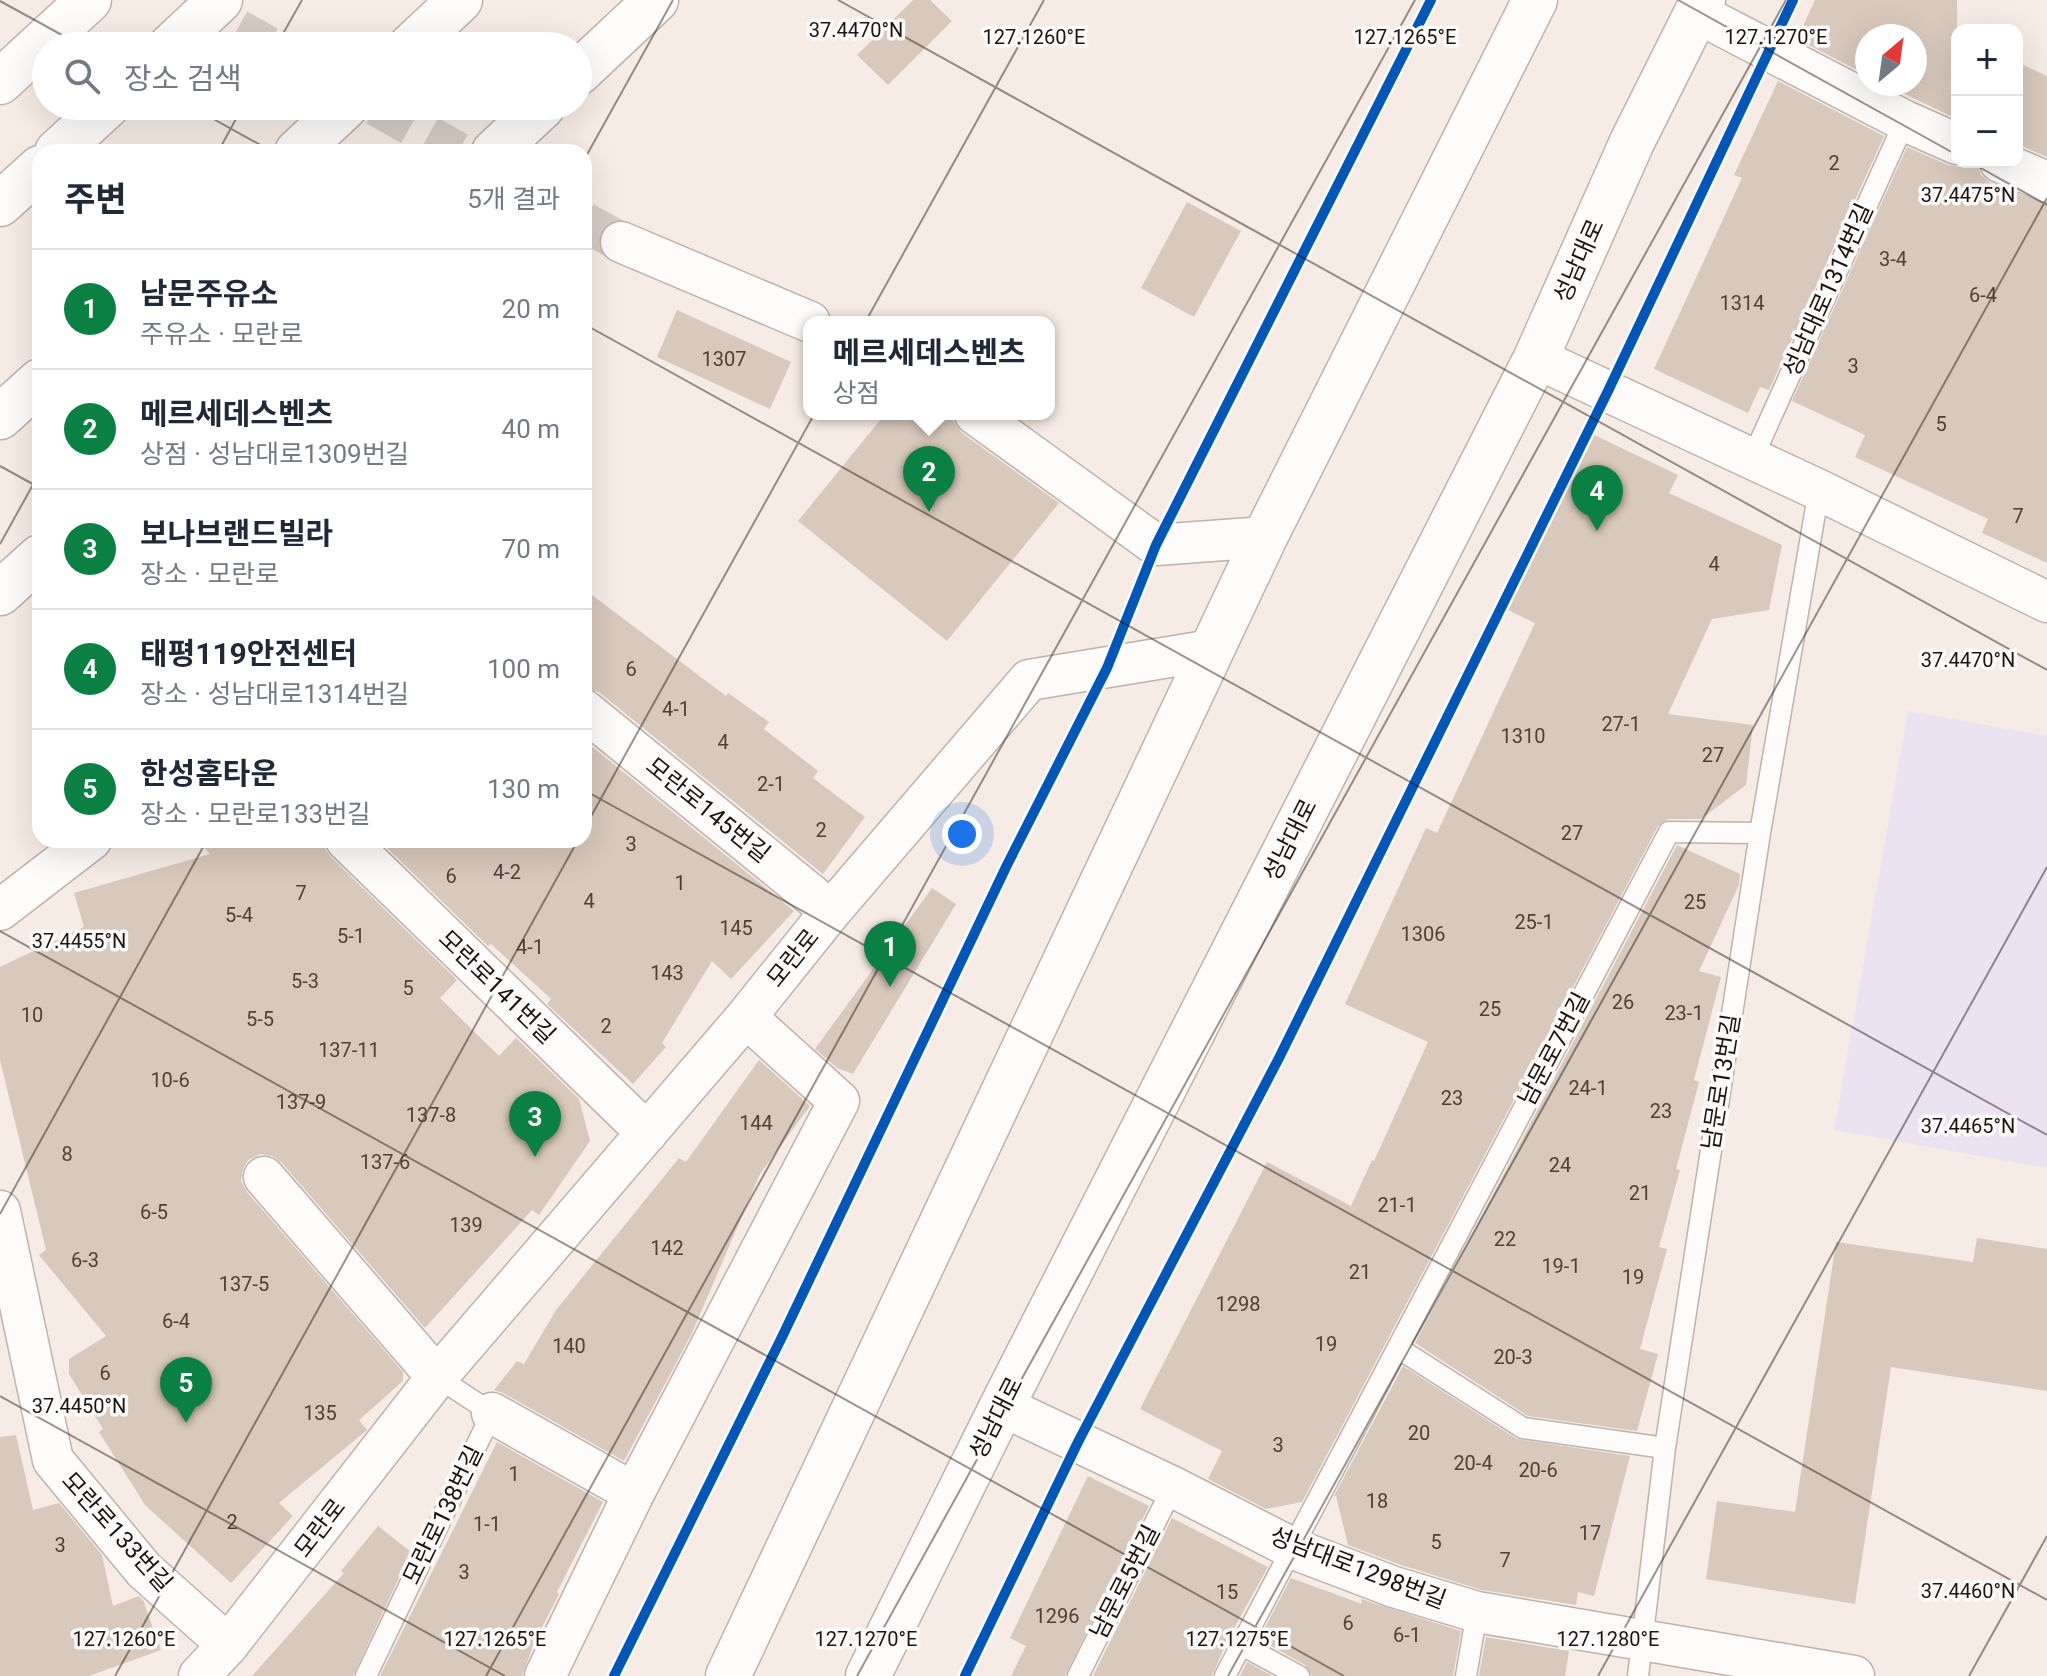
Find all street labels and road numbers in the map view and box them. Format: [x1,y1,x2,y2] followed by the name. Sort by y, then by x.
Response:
[1777,199,1879,381] street label: 성남대로1314번길
[1548,215,1610,307] street label: 성남대로
[641,752,775,868] street label: 모란로145번길
[1257,794,1323,886] street label: 성남대로
[761,923,825,993] street label: 모란로
[433,925,561,1049] street label: 모란로141번길
[1513,988,1595,1110] street label: 남문로7번길
[1696,1012,1746,1152] street label: 남문로13번길
[963,1372,1029,1464] street label: 성남대로
[397,1441,489,1589] street label: 모란로138번길
[56,1466,178,1598] street label: 모란로133번길
[289,1493,351,1563] street label: 모란로
[1084,1520,1166,1644] street label: 남문로5번길
[1266,1522,1450,1614] street label: 성남대로1298번길

